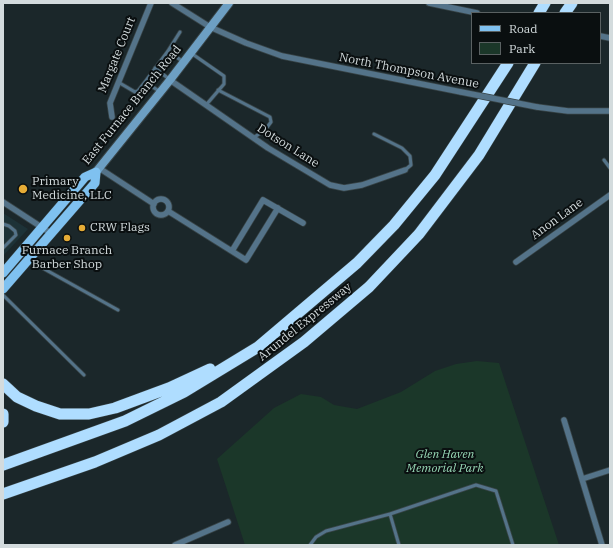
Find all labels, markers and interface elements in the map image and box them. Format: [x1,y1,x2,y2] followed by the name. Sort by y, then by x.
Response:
[471,12,601,64] legend
[95,15,139,95] street label: Margate Court
[509,21,538,36] text: Road
[509,41,535,56] text: Park
[79,43,185,167] street label: East Furnace Branch Road
[338,50,480,92] street label: North Thompson Avenue
[254,121,322,171] street label: Dotson Lane
[32,175,112,203] place label: Primary Medicine, LLC
[17,183,29,195] marker: Primary Medicine, LLC
[528,195,586,243] street label: Anon Lane
[90,221,150,235] place label: CRW Flags
[77,223,87,233] marker: CRW Flags
[62,233,72,243] marker: Furnace Branch Barber Shop
[22,244,112,272] place label: Furnace Branch Barber Shop
[255,280,355,364] street label: Arundel Expressway
[406,448,484,476] park label: Glen Haven Memorial Park

